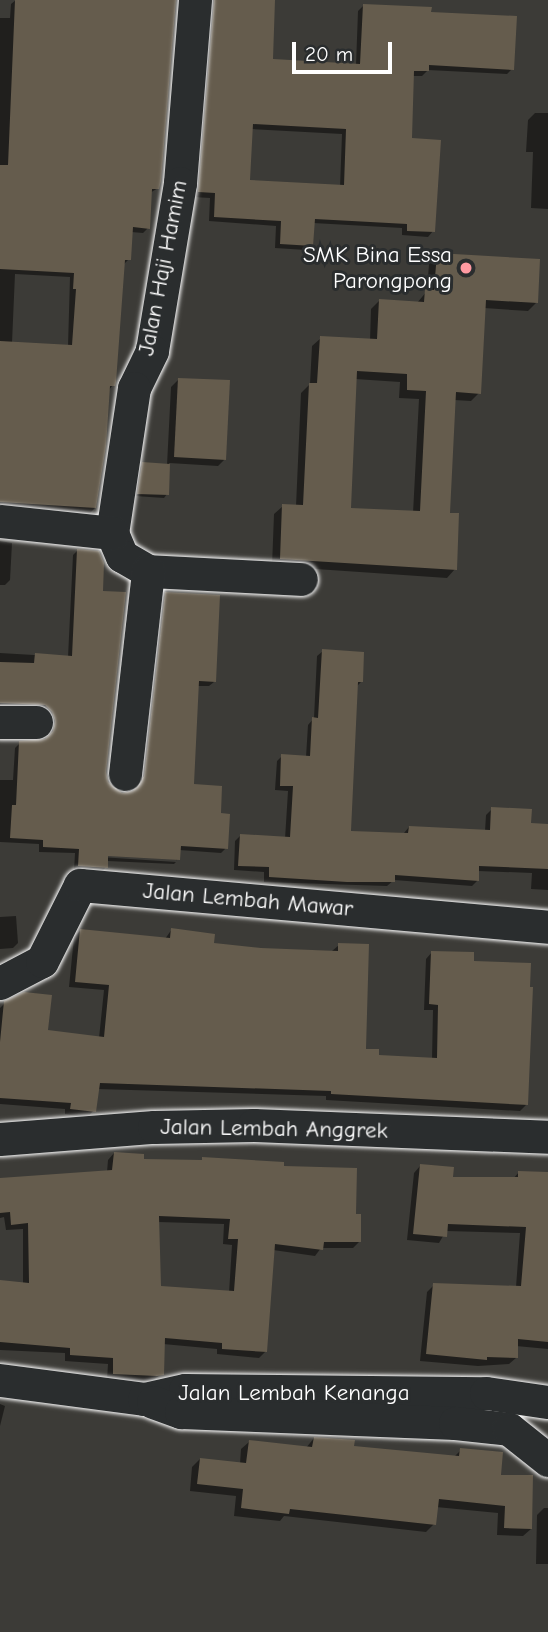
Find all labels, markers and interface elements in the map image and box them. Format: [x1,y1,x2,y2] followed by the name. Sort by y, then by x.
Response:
[296,28,396,72] scale bar
[305,42,353,66] text: 20 m
[132,178,194,358] street label: Jalan Haji Hamim
[303,241,452,295] place label: SMK Bina Essa Parongpong
[458,260,474,276] marker: SMK Bina Essa Parongpong
[142,877,354,923] street label: Jalan Lembah Mawar
[160,1113,388,1145] street label: Jalan Lembah Anggrek
[178,1379,410,1407] street label: Jalan Lembah Kenanga

